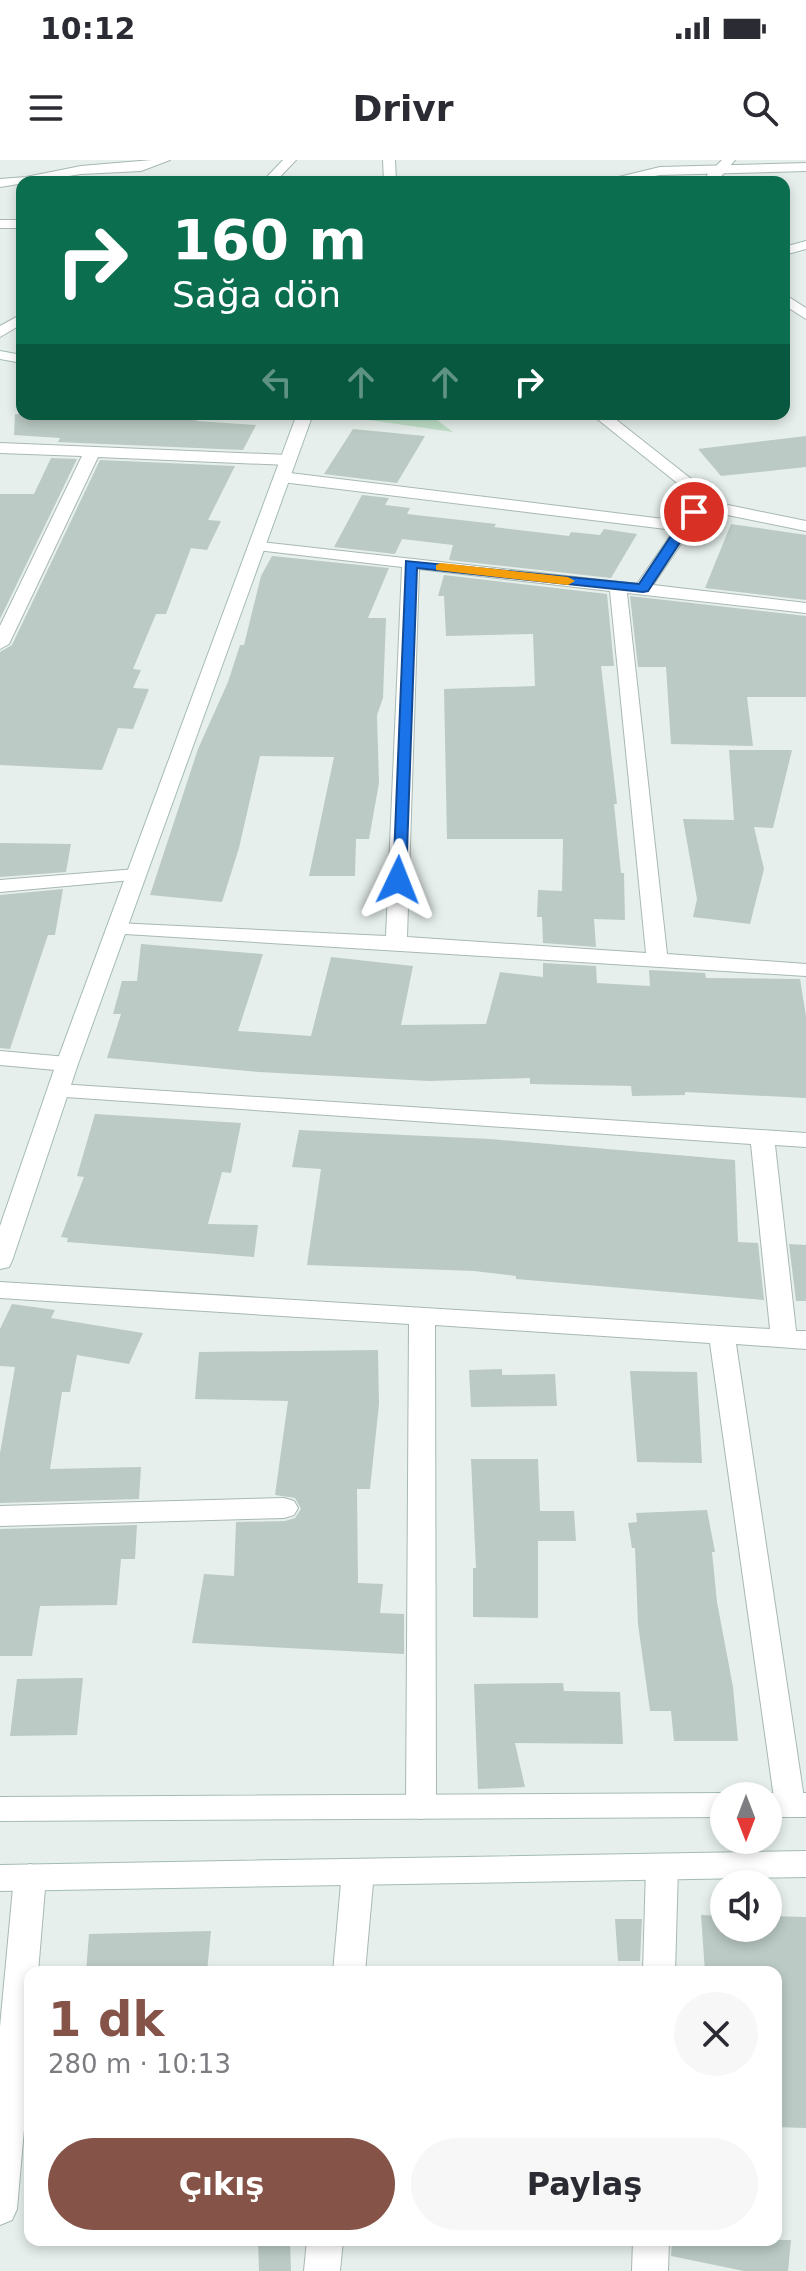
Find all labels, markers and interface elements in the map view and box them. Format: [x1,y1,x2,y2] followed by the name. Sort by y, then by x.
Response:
[40,11,136,46] text: 10:12
[24,86,68,130] icon: menu
[738,86,782,130] icon: search
[352,88,454,129] text: Drivr
[172,207,367,272] text: 160 m
[40,208,144,312] icon: right
[172,274,341,315] text: Sağa dön
[255,360,299,404] icon: left
[339,360,383,404] icon: ahead
[423,360,467,404] icon: ahead
[507,360,551,404] icon: right
[660,478,728,546] pin
[672,490,716,534] icon: arrive
[356,838,440,922] position arrow
[710,1782,782,1854] north arrow
[710,1782,782,1942] map controls
[710,1870,782,1942] button: sound
[48,1991,164,2047] text: 1 dk
[674,1992,758,2076] button: close
[48,2049,231,2079] text: 280 m · 10:13
[48,2138,395,2230] button: Çıkış
[411,2138,758,2230] button: Paylaş

